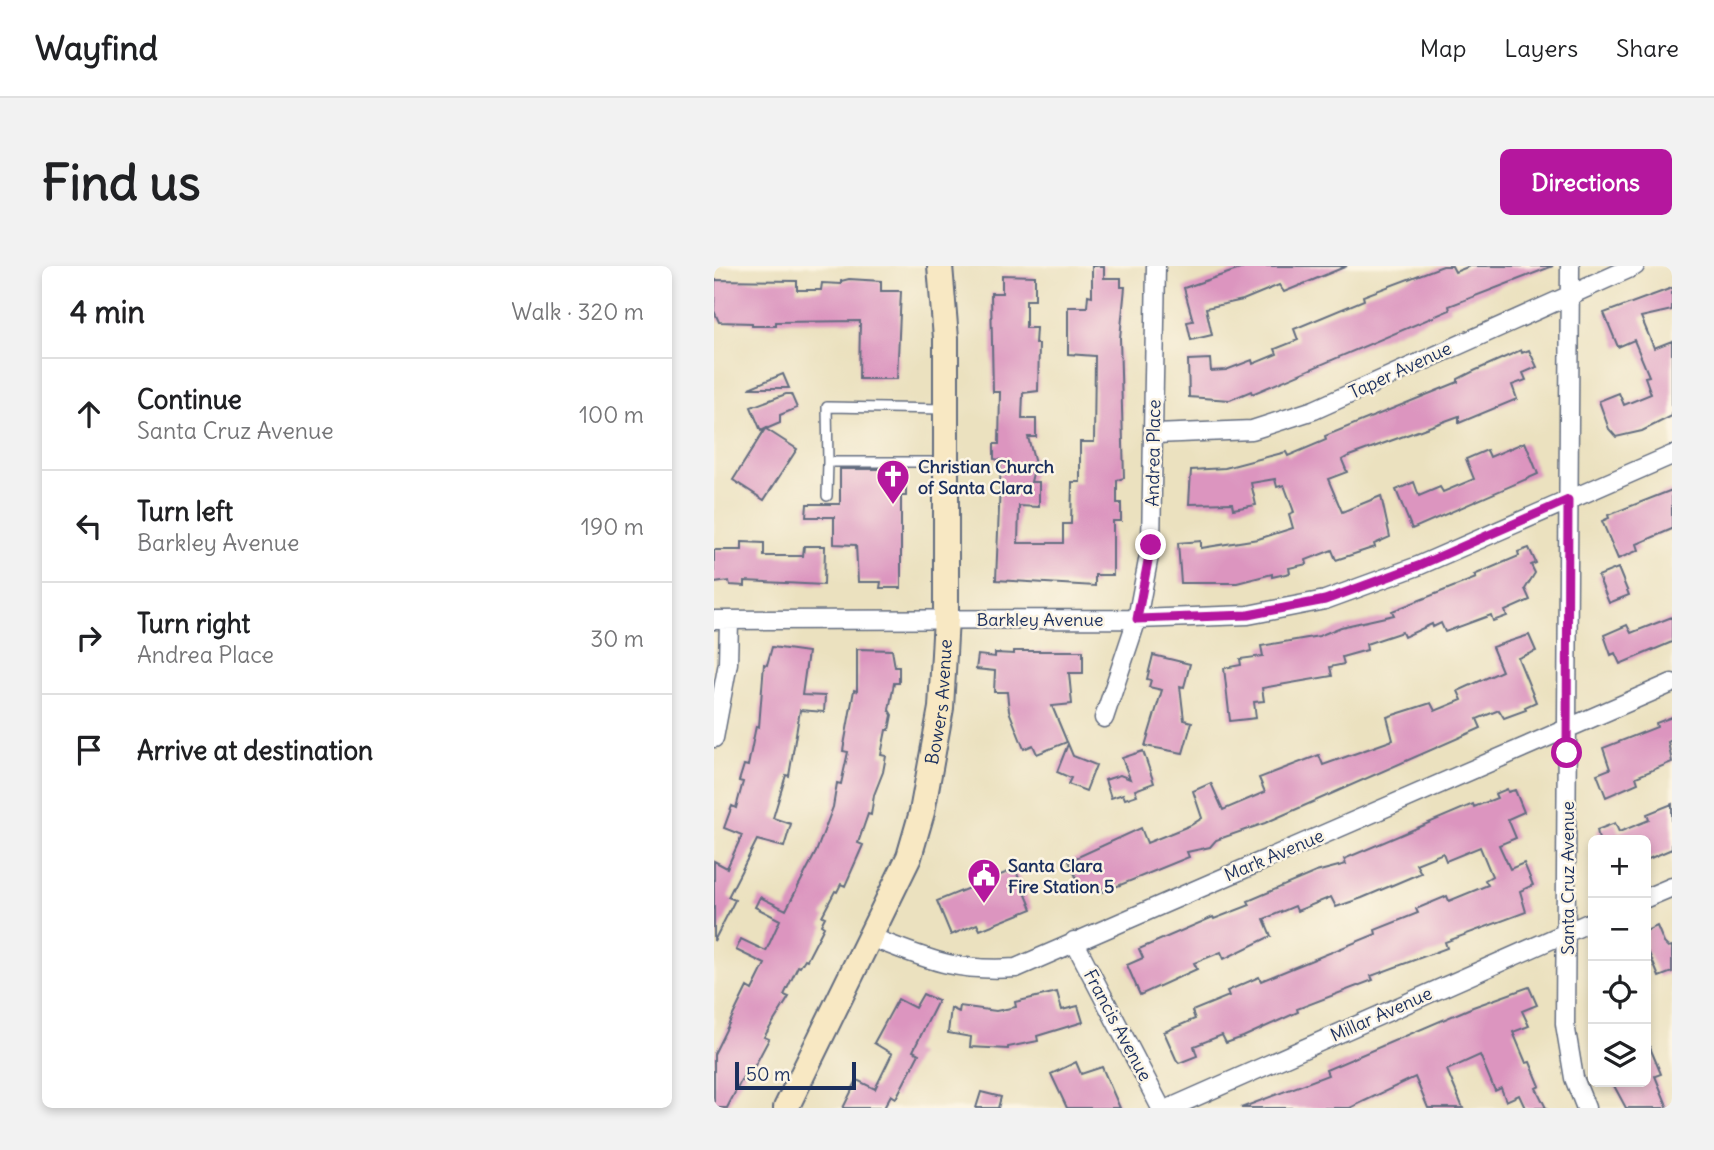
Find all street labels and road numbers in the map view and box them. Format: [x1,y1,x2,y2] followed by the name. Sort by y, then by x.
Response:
[1345,336,1455,404] street label: Taper Avenue
[1141,399,1165,507] street label: Andrea Place
[976,608,1104,631] street label: Barkley Avenue
[919,639,956,766] street label: Bowers Avenue
[1556,801,1579,955] street label: Santa Cruz Avenue
[1221,824,1327,886] street label: Mark Avenue
[1079,965,1157,1085] street label: Francis Avenue
[1327,981,1435,1047] street label: Millar Avenue

